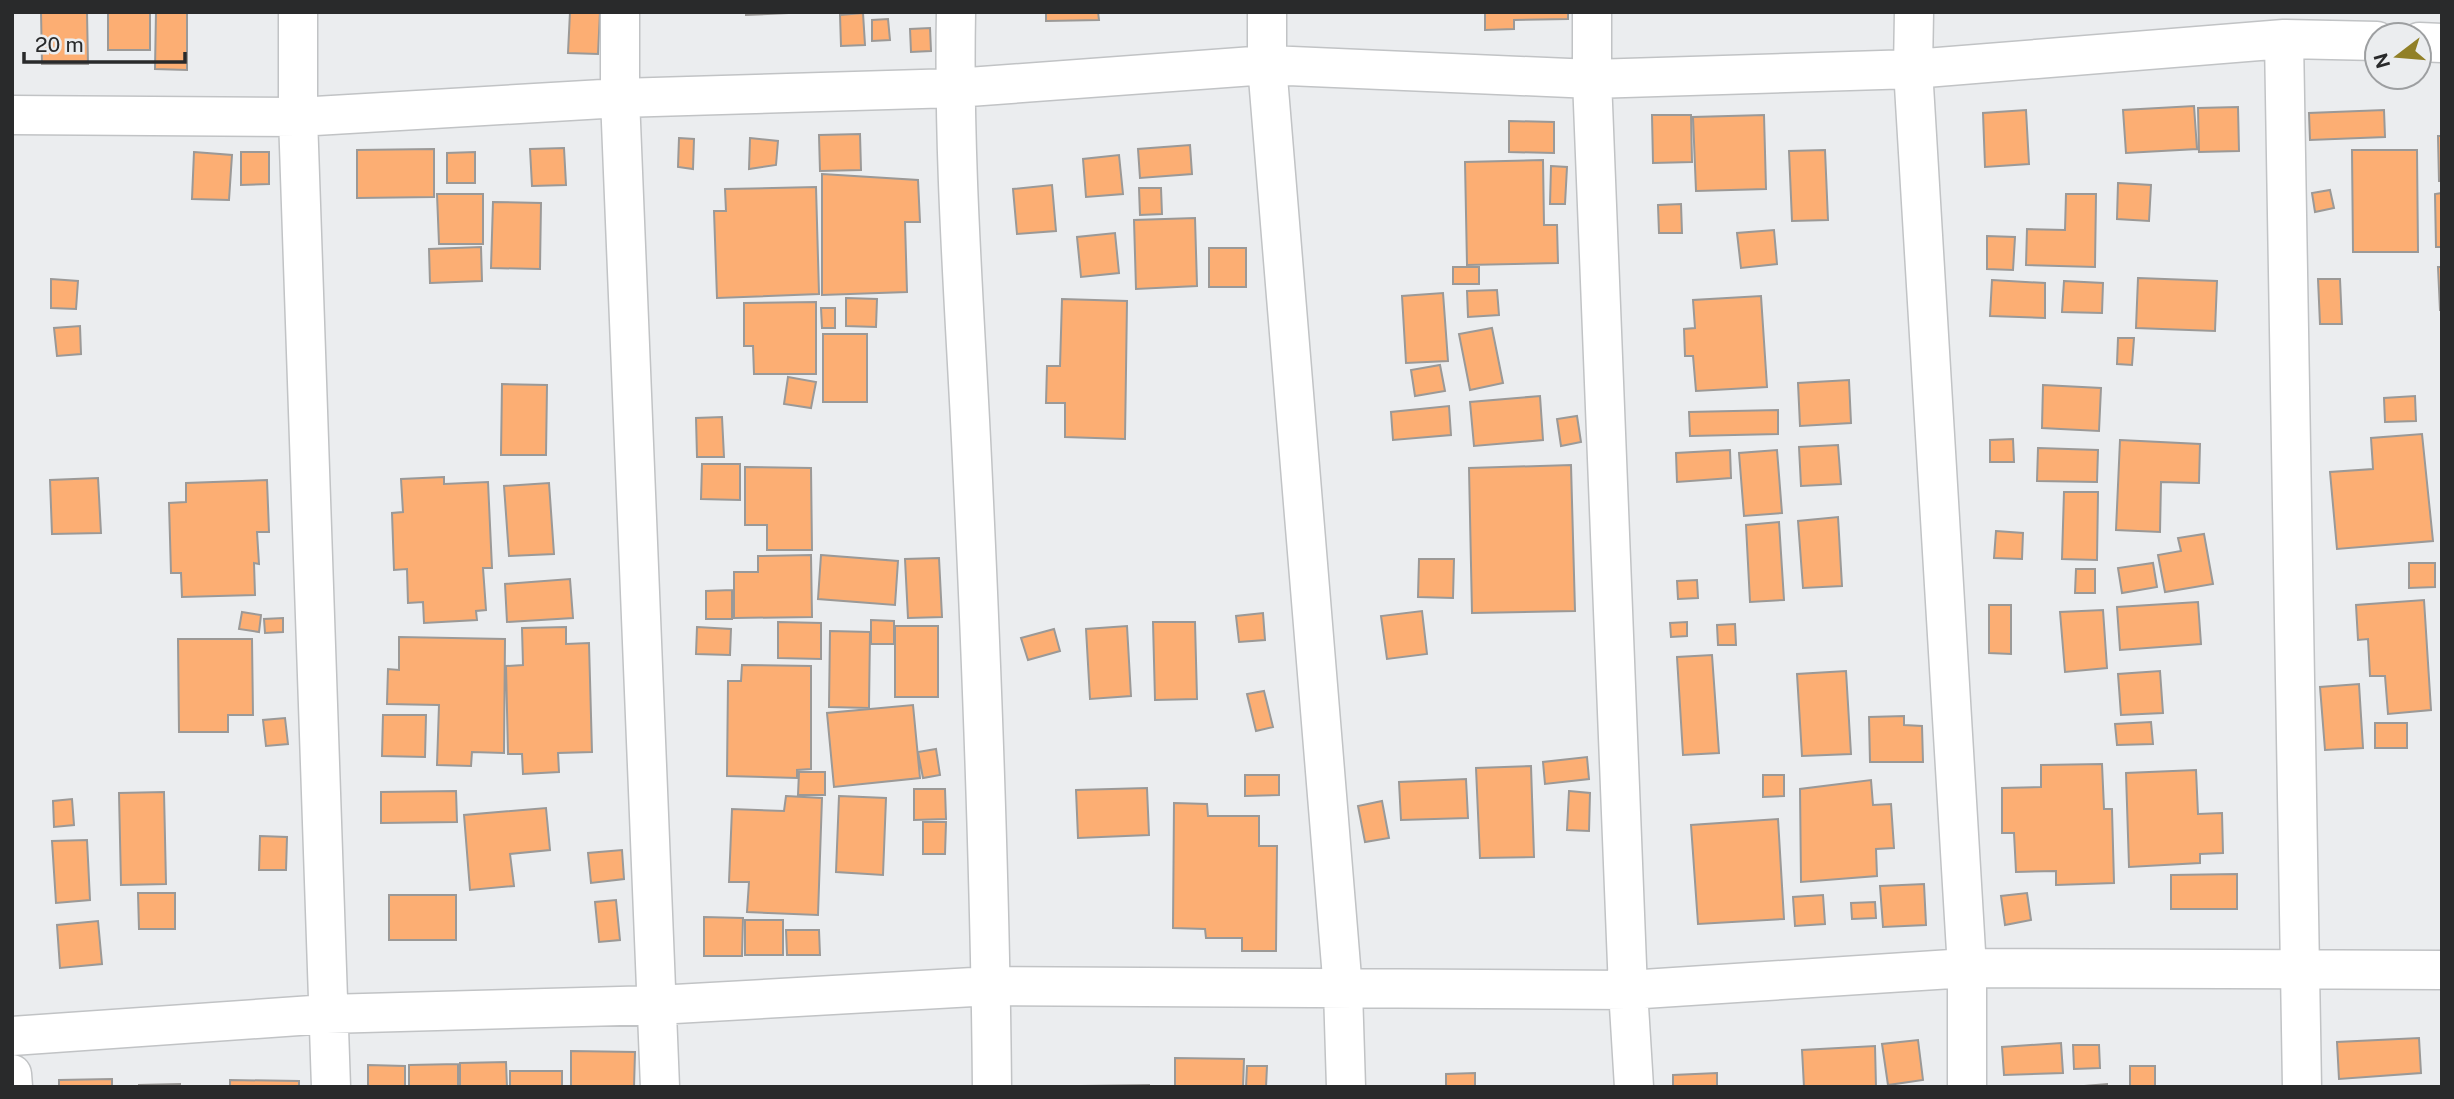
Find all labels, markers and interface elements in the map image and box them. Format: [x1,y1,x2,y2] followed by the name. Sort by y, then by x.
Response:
[24,21,186,65] scale bar
[2363,21,2433,91] north arrow
[35,32,84,57] text: 20 m
[2369,51,2394,71] text: N

